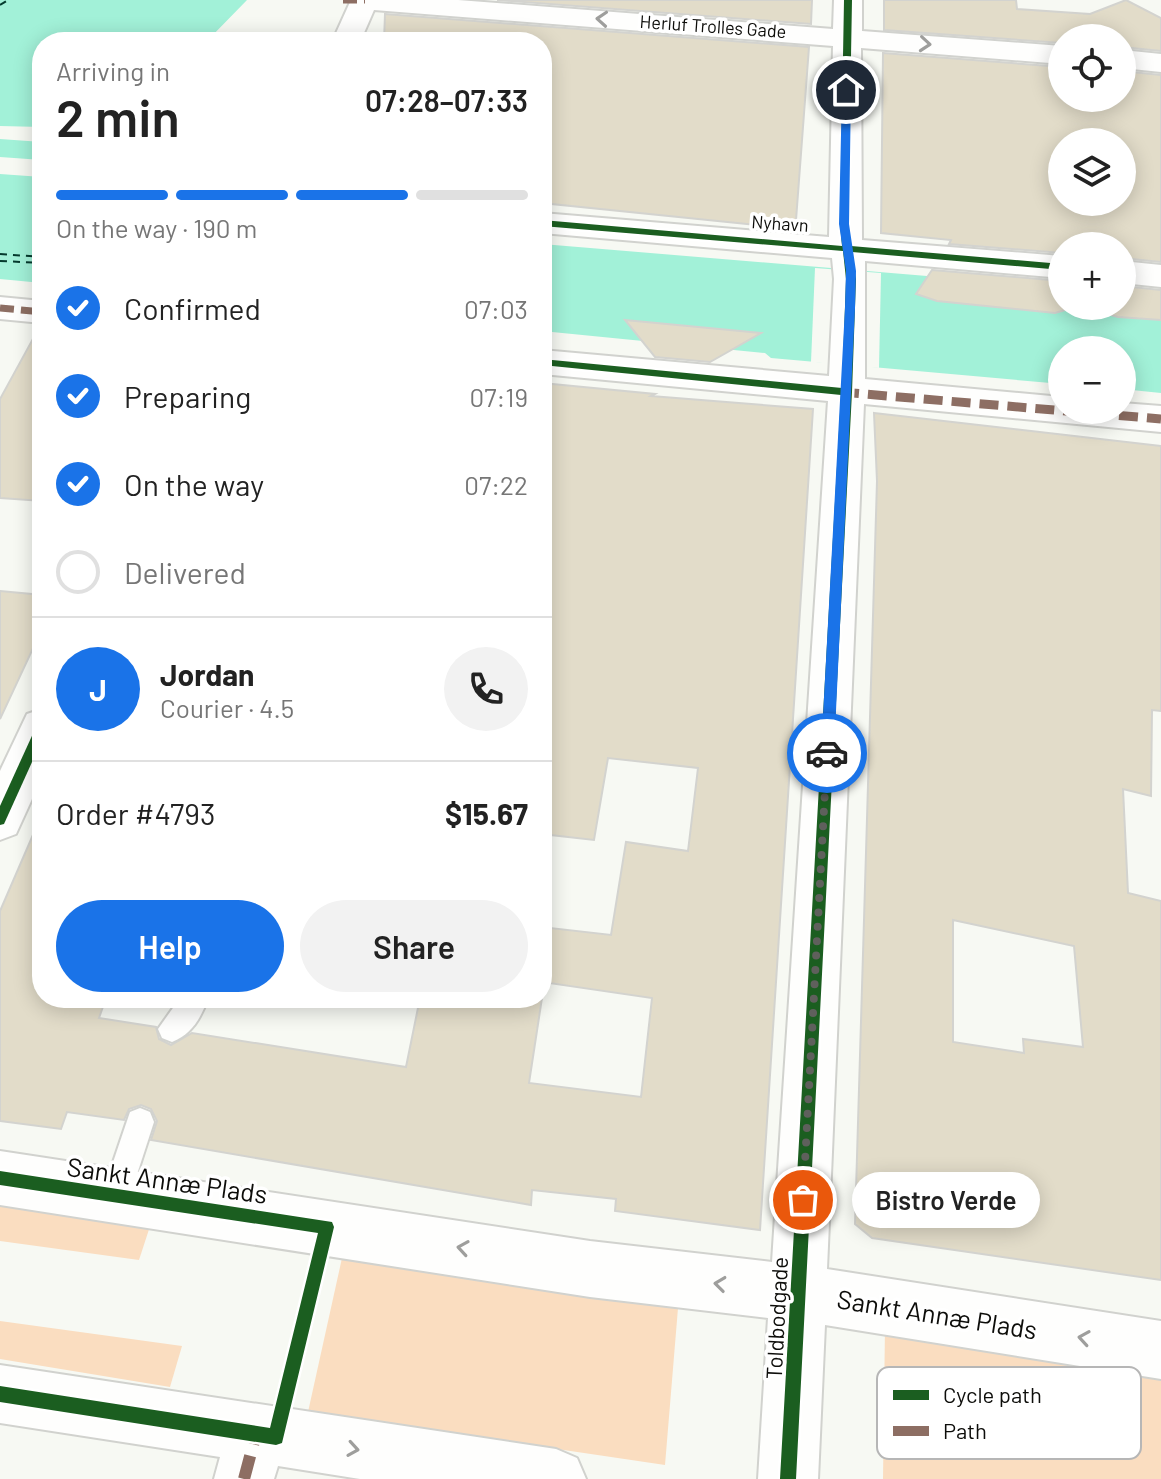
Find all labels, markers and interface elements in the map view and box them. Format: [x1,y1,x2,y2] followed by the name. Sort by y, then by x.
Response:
[639,10,787,42] street label: Herluf Trolles Gade
[595,11,608,28] one-way arrow
[1048,24,1136,424] map controls
[1048,24,1136,112] button: locate
[919,35,932,52] one-way arrow
[56,55,170,86] text: Arriving in
[812,56,880,124] pin
[824,68,868,112] icon: home
[365,82,528,118] text: 07:28–07:33
[56,85,180,147] text: 2 min
[1048,128,1136,216] button: layers
[751,210,810,236] street label: Nyhavn
[56,212,257,243] text: On the way · 190 m
[1048,232,1136,320] button: +
[56,286,100,330] icon: check
[124,290,261,326] text: Confirmed
[464,293,528,324] text: 07:03
[1048,336,1136,424] button: −
[56,374,100,418] icon: check
[124,378,251,414] text: Preparing
[470,381,528,412] text: 07:19
[56,462,100,506] icon: check
[124,466,264,502] text: On the way
[464,469,528,500] text: 07:22
[124,554,246,590] text: Delivered
[444,647,528,731] button: phone
[160,656,255,692] text: Jordan
[89,671,107,707] text: J
[160,692,294,723] text: Courier · 4.5
[787,713,867,793] courier
[805,731,849,775] icon: car
[56,795,215,831] text: Order #4793
[445,795,528,831] text: $15.67
[56,900,284,992] button: Help
[300,900,528,992] button: Share
[65,1150,269,1209] street label: Sankt Annæ Plads
[769,1166,837,1234] pin
[851,1172,1039,1228] callout: Bistro Verde
[781,1178,825,1222] icon: bag
[875,1184,1017,1215] text: Bistro Verde
[456,1241,470,1258] one-way arrow
[760,1256,792,1380] street label: Toldbodgade
[713,1276,727,1293] one-way arrow
[835,1282,1039,1345] street label: Sankt Annæ Plads
[1077,1330,1091,1347] one-way arrow
[877,1367,1141,1459] legend
[943,1381,1042,1407] text: Cycle path
[943,1417,987,1443] text: Path
[347,1439,360,1456] one-way arrow

